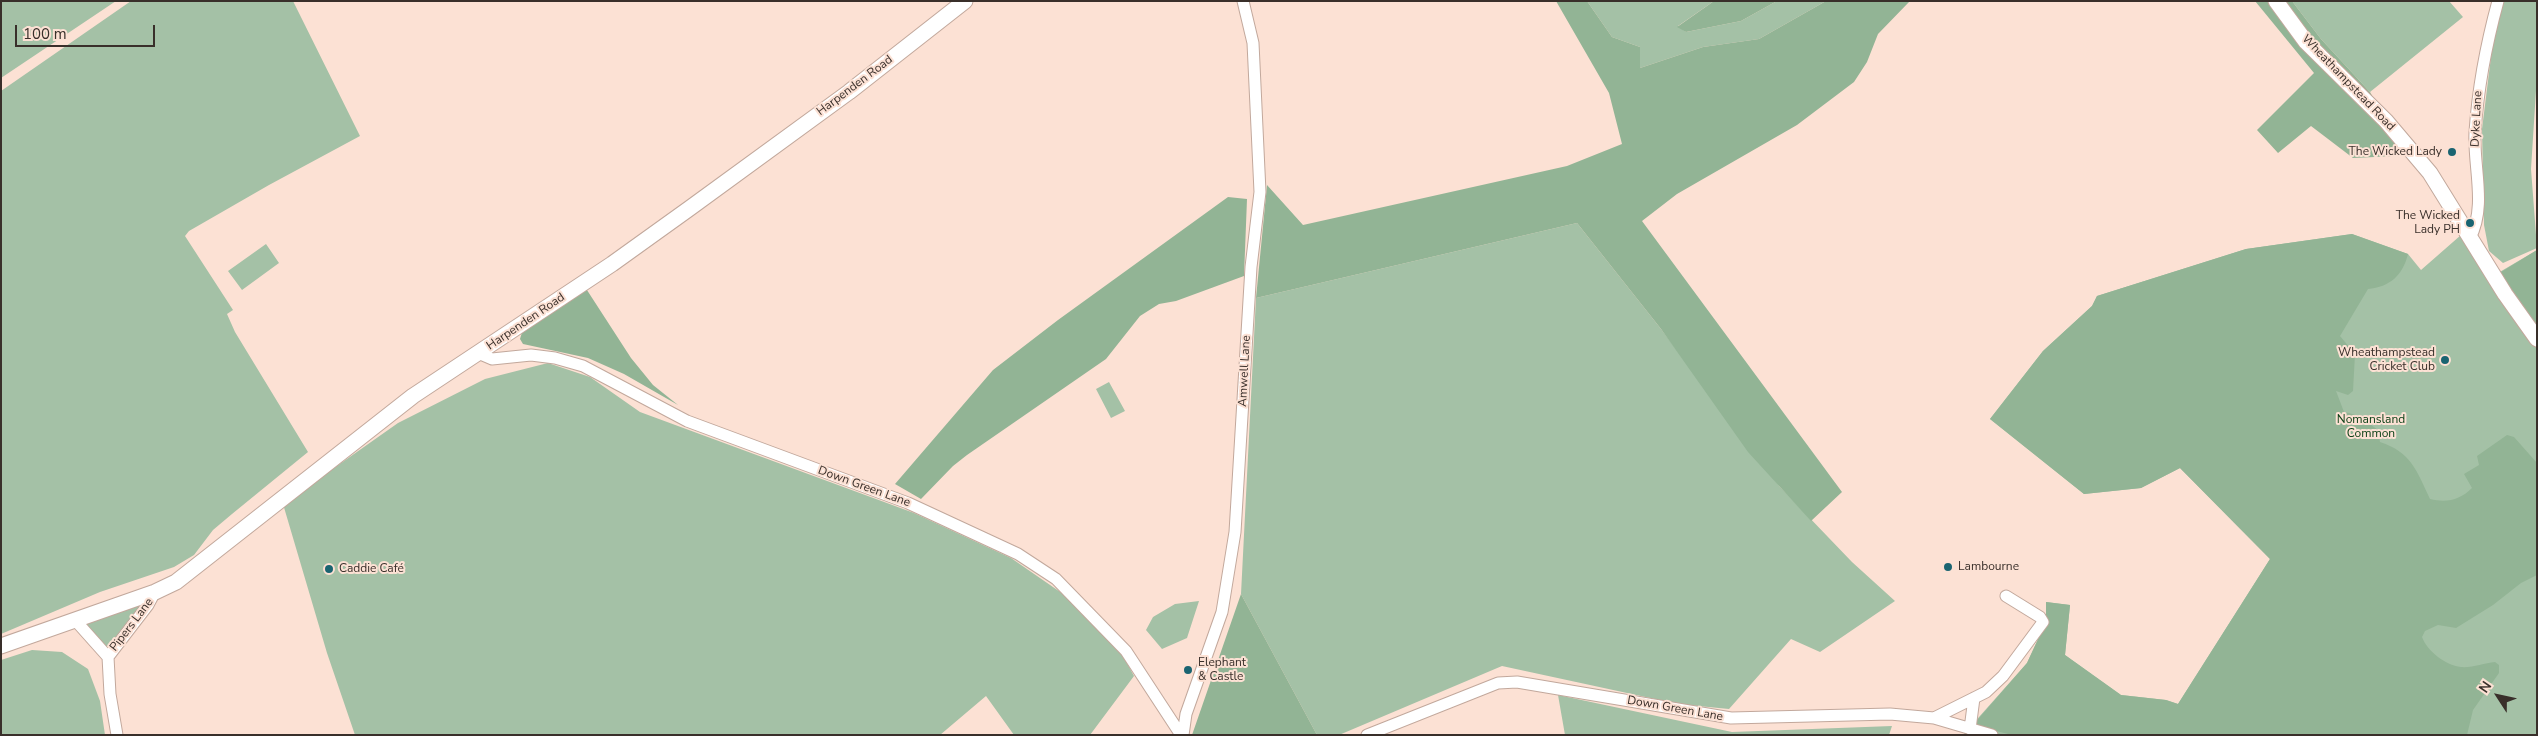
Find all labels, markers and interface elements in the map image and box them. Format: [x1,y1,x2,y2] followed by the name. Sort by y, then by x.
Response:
[18,15,158,47] scale bar
[23,24,67,44] text: 100 m
[2298,32,2398,134] street label: Wheathampstead Road
[814,53,896,119] street label: Harpenden Road
[2468,90,2486,148] street label: Dyke Lane
[2349,145,2442,159] place label: The Wicked Lady
[2446,146,2458,158] marker: The Wicked Lady
[2396,209,2460,237] place label: The Wicked Lady PH
[2464,217,2476,229] marker: The Wicked Lady PH
[484,291,568,353] street label: Harpenden Road
[1236,335,1254,407] street label: Amwell Lane
[2338,346,2435,374] place label: Wheathampstead Cricket Club
[2439,354,2451,366] marker: Wheathampstead Cricket Club
[2337,413,2405,441] park label: Nomansland Common
[816,464,912,510] street label: Down Green Lane
[1958,560,2019,574] place label: Lambourne
[1942,561,1954,573] marker: Lambourne
[339,562,404,576] place label: Caddie Café
[323,563,335,575] marker: Caddie Café
[107,596,157,654] street label: Pipers Lane
[1198,656,1246,684] place label: Elephant & Castle
[1182,664,1194,676] marker: Elephant & Castle
[2473,671,2523,721] north arrow
[2475,677,2496,697] text: N
[1626,693,1724,725] street label: Down Green Lane

